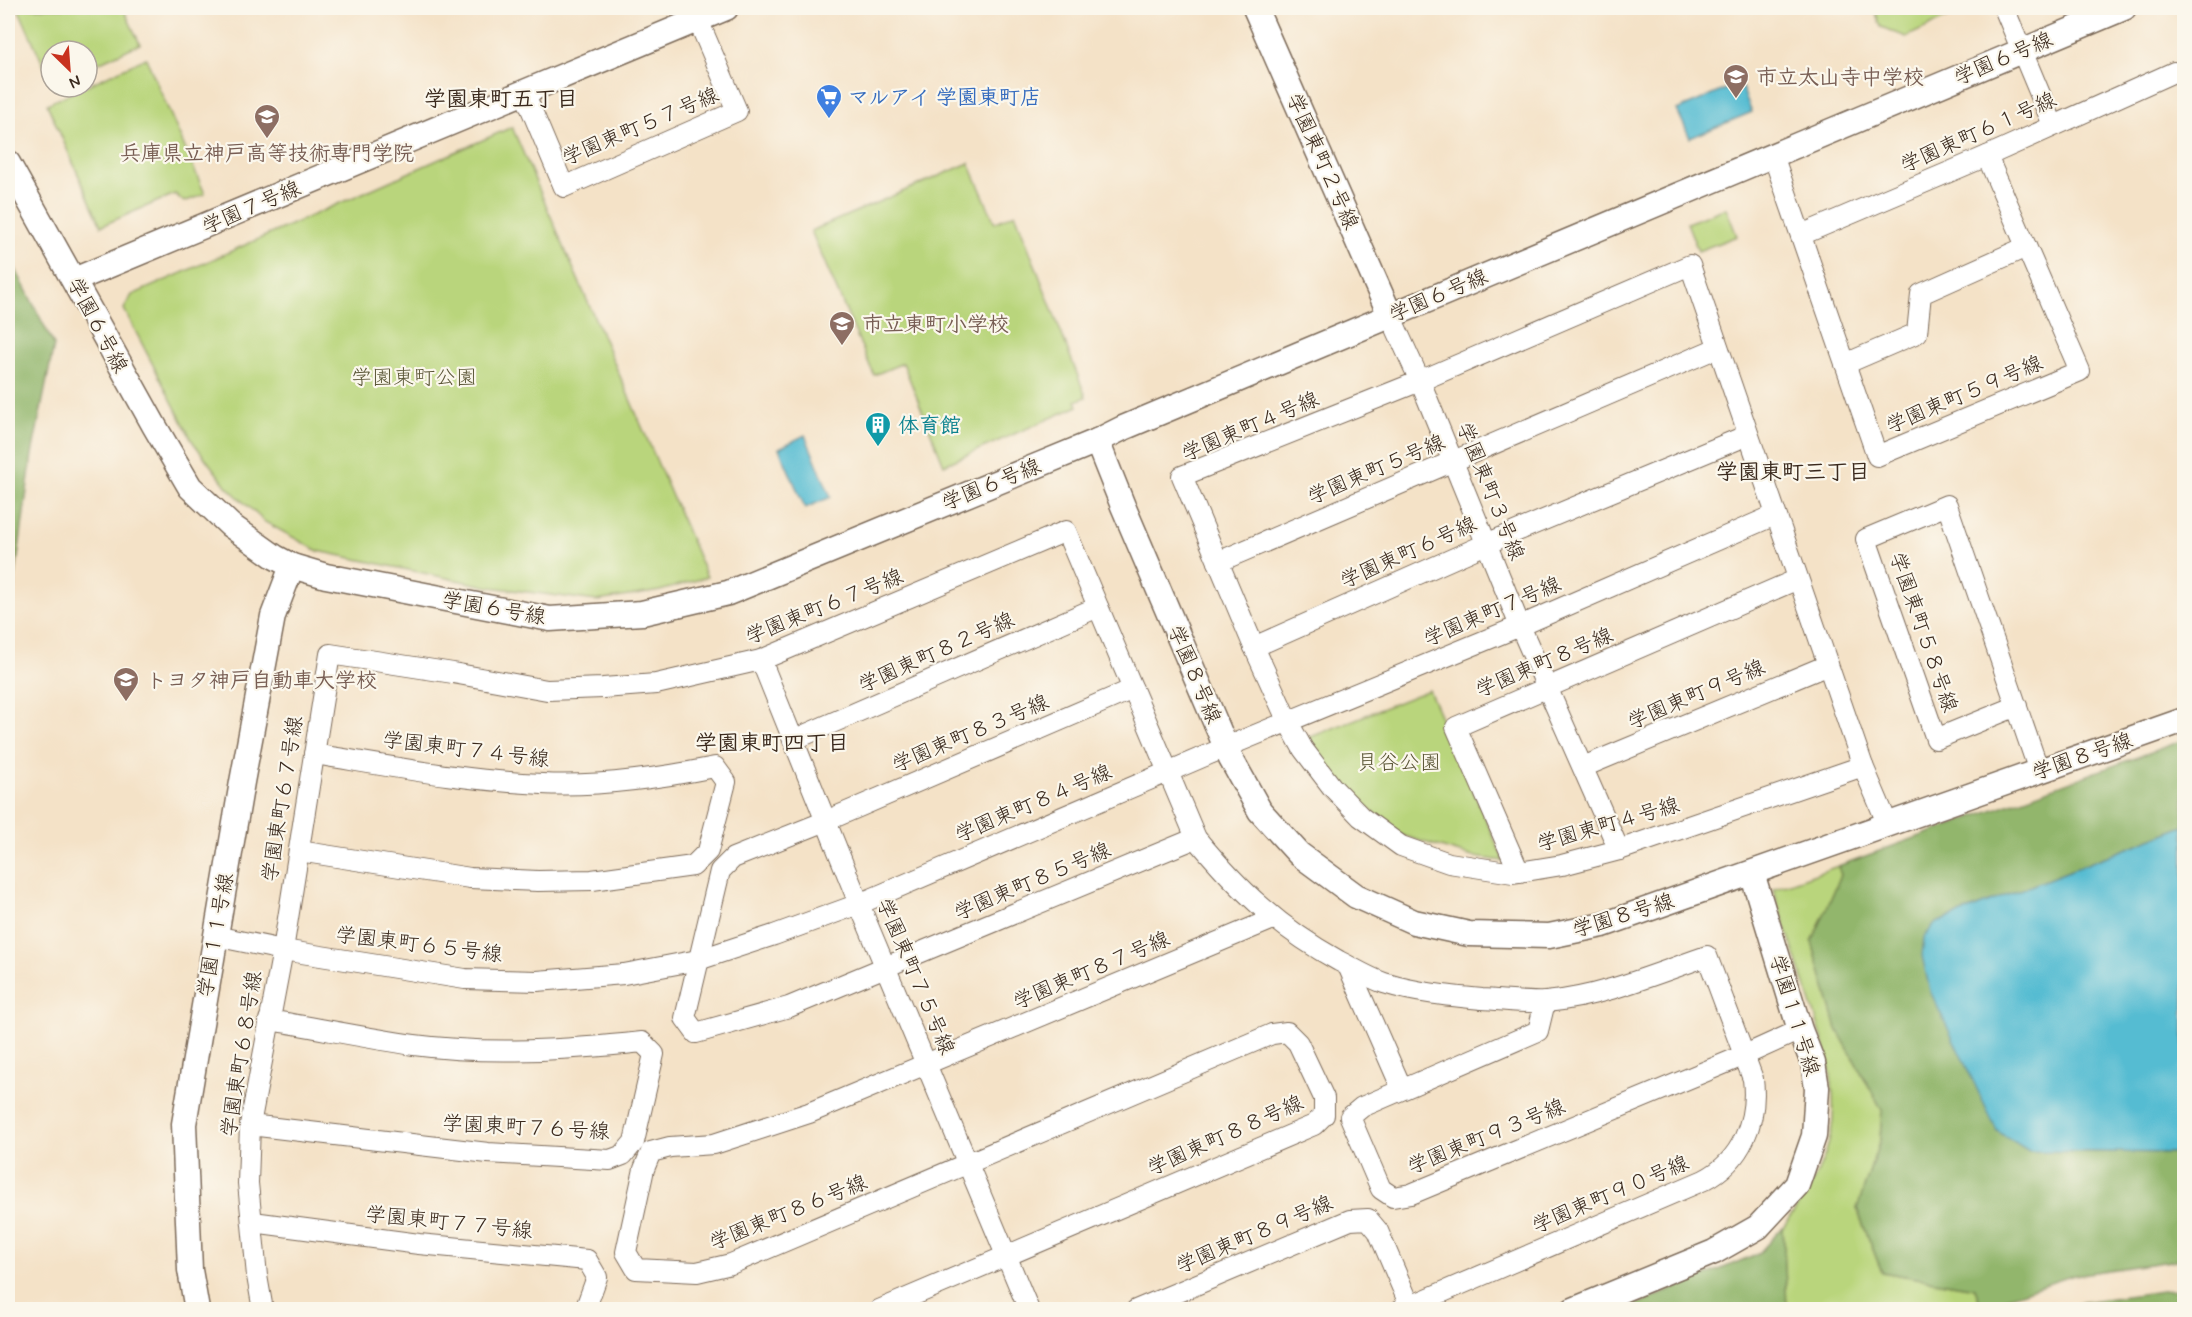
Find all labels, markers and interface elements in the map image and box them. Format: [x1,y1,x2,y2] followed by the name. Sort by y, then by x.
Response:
[1950,26,2057,92] street label: 学園６号線
[39,39,99,99] north arrow
[1721,62,1751,100] school or university icon: 市立太山寺中学校
[1756,64,1924,92] place label: 市立太山寺中学校
[65,69,84,93] text: N
[558,81,723,173] street label: 学園東町５７号線
[814,82,844,120] supermarket icon: マルアイ 学園東町店
[848,84,1041,112] place label: マルアイ 学園東町店
[424,86,578,114] district label: 学園東町五丁目
[1896,86,2061,180] street label: 学園東町６１号線
[1279,89,1365,234] street label: 学園東町２号線
[252,102,282,140] school or university icon: 兵庫県立神戸高等技術専門学院
[120,140,414,168] place label: 兵庫県立神戸高等技術専門学院
[198,175,305,241] street label: 学園７号線
[1385,263,1492,329] street label: 学園６号線
[60,273,134,378] street label: 学園６号線
[827,309,857,347] school or university icon: 市立東町小学校
[862,311,1009,339] place label: 市立東町小学校
[1882,349,2047,441] street label: 学園東町５９号線
[351,364,477,392] park label: 学園東町公園
[1177,385,1324,469] street label: 学園東町４号線
[863,410,893,448] building icon: 体育館
[898,412,961,440] place label: 体育館
[1450,418,1531,565] street label: 学園東町３号線
[1303,428,1450,512] street label: 学園東町５号線
[937,452,1045,518] street label: 学園６号線
[1716,459,1870,487] district label: 学園東町三丁目
[1336,510,1481,596] street label: 学園東町６号線
[1882,548,1964,716] street label: 学園東町５８号線
[741,562,908,651] street label: 学園東町６７号線
[1419,570,1566,654] street label: 学園東町７号線
[440,586,548,632] street label: 学園６号線
[854,606,1019,700] street label: 学園東町８２号線
[1161,621,1227,728] street label: 学園８号線
[1471,621,1618,705] street label: 学園東町８号線
[1623,653,1770,737] street label: 学園東町９号線
[111,665,141,703] school or university icon: トヨタ神戸自動車大学校
[146,667,377,695] place label: トヨタ神戸自動車大学校
[888,688,1053,780] street label: 学園東町８３号線
[256,714,310,884] street label: 学園東町６７号線
[381,726,551,774] street label: 学園東町７４号線
[2028,727,2137,787] street label: 学園８号線
[695,730,849,758] district label: 学園東町四丁目
[1357,749,1441,777] park label: 貝谷公園
[951,758,1116,850] street label: 学園東町８４号線
[1534,791,1683,859] street label: 学園東町４号線
[950,836,1115,928] street label: 学園東町８５号線
[191,871,241,1000] street label: 学園１１号線
[1569,887,1678,945] street label: 学園８号線
[869,894,961,1059] street label: 学園東町７５号線
[334,921,504,969] street label: 学園東町６５号線
[1009,925,1174,1017] street label: 学園東町８７号線
[1762,951,1826,1080] street label: 学園１１号線
[215,969,269,1139] street label: 学園東町６８号線
[1143,1089,1308,1183] street label: 学園東町８８号線
[1403,1092,1570,1181] street label: 学園東町９３号線
[441,1110,611,1146] street label: 学園東町７６号線
[1528,1149,1693,1241] street label: 学園東町９０号線
[705,1168,872,1257] street label: 学園東町８６号線
[1172,1189,1337,1281] street label: 学園東町８９号線
[364,1200,534,1246] street label: 学園東町７７号線

